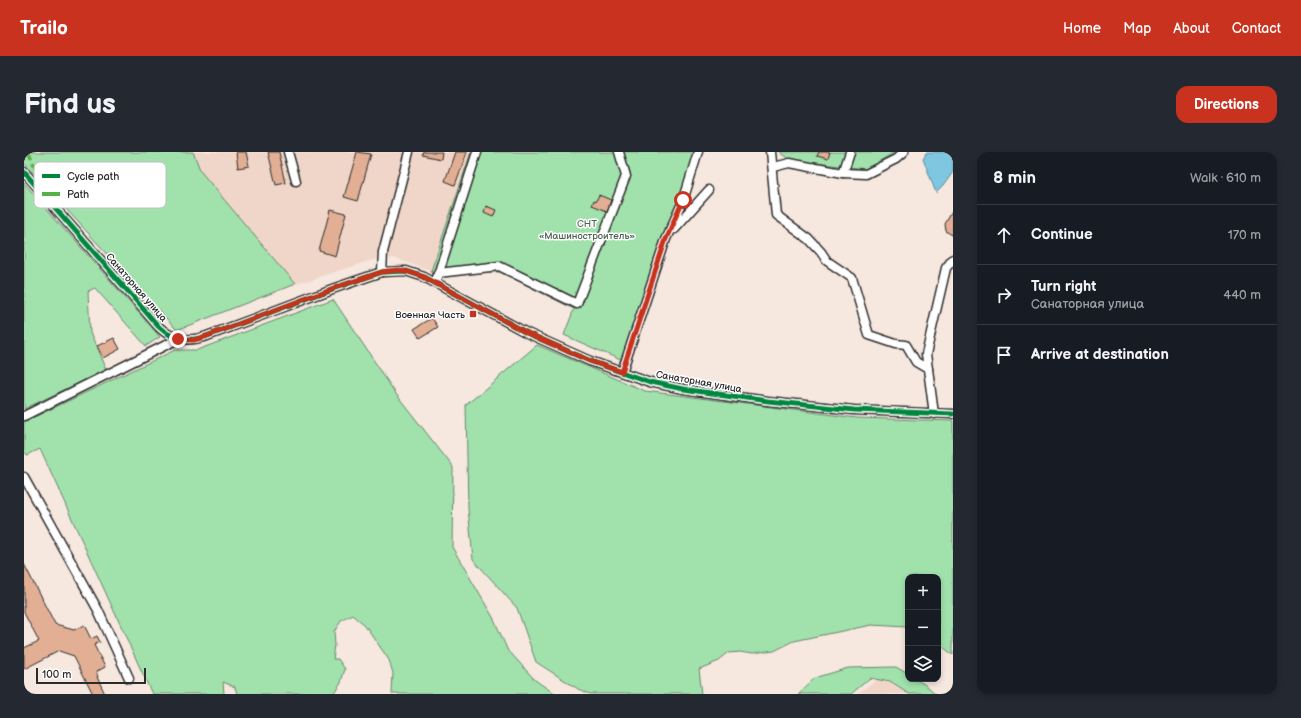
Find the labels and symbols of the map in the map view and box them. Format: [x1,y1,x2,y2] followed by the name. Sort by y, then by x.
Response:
[34,162,166,208] legend
[67,170,119,183] text: Cycle path
[67,188,89,201] text: Path
[674,191,692,209] route start
[539,218,635,242] park label: СНТ «Машиностроитель»
[103,251,169,325] street label: Санаторная улица
[395,309,465,321] place label: Военная Часть
[468,309,478,319] marker: Военная Часть
[169,330,187,348] route end
[655,369,743,395] street label: Санаторная улица
[36,666,146,685] scale bar

